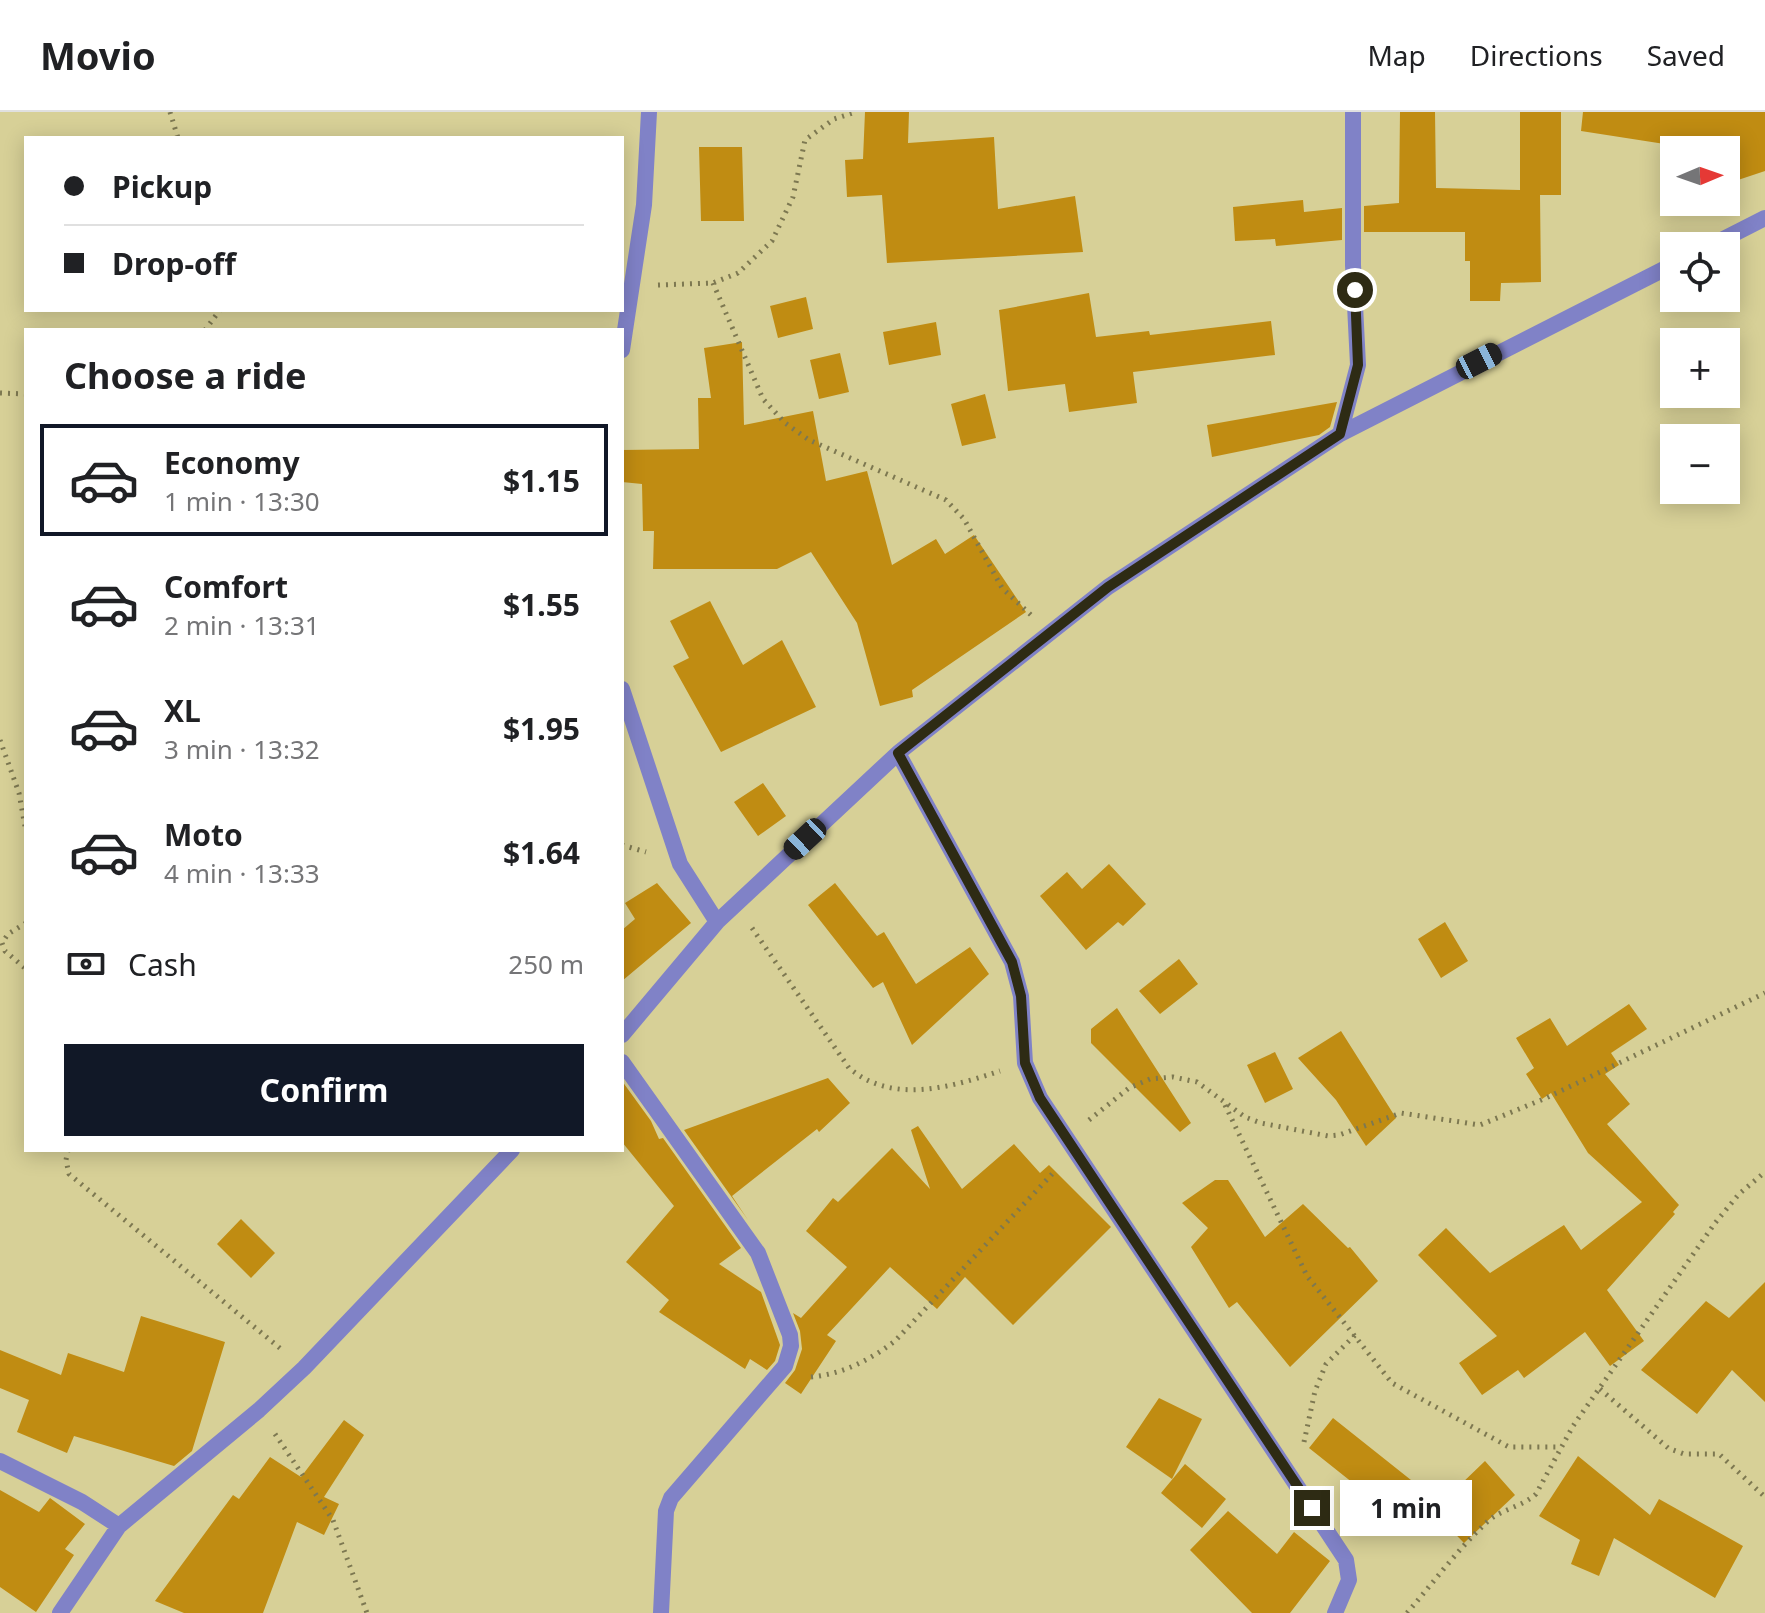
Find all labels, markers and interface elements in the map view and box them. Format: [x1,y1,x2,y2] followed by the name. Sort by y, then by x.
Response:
[40,29,156,81] text: Movio
[1367,36,1426,74] text: Map
[1470,36,1603,74] text: Directions
[1647,36,1725,74] text: Saved
[1660,136,1740,216] north arrow
[1660,136,1740,504] map controls
[112,166,212,207] text: Pickup
[1660,232,1740,312] button: locate
[112,243,236,284] text: Drop-off
[1337,272,1373,308] route start
[1660,328,1740,408] button: +
[1452,339,1506,383] car
[64,351,306,400] text: Choose a ride
[1660,424,1740,504] button: −
[164,442,300,483] text: Economy
[68,444,140,516] icon: car
[503,460,580,501] text: $1.15
[164,483,320,519] text: 1 min · 13:30
[164,566,288,607] text: Comfort
[68,568,140,640] icon: car
[503,584,580,625] text: $1.55
[164,607,320,643] text: 2 min · 13:31
[164,690,201,731] text: XL
[68,692,140,764] icon: car
[503,708,580,749] text: $1.95
[164,731,320,767] text: 3 min · 13:32
[164,814,243,855] text: Moto
[779,814,831,864] car
[68,816,140,888] icon: car
[503,832,580,873] text: $1.64
[164,855,320,891] text: 4 min · 13:33
[64,942,108,986] icon: cash
[128,944,197,985] text: Cash
[508,946,584,982] text: 250 m
[64,1044,584,1136] button: Confirm
[1340,1480,1472,1536] callout: 1 min
[1294,1490,1330,1526] route end
[1370,1490,1442,1526] text: 1 min

